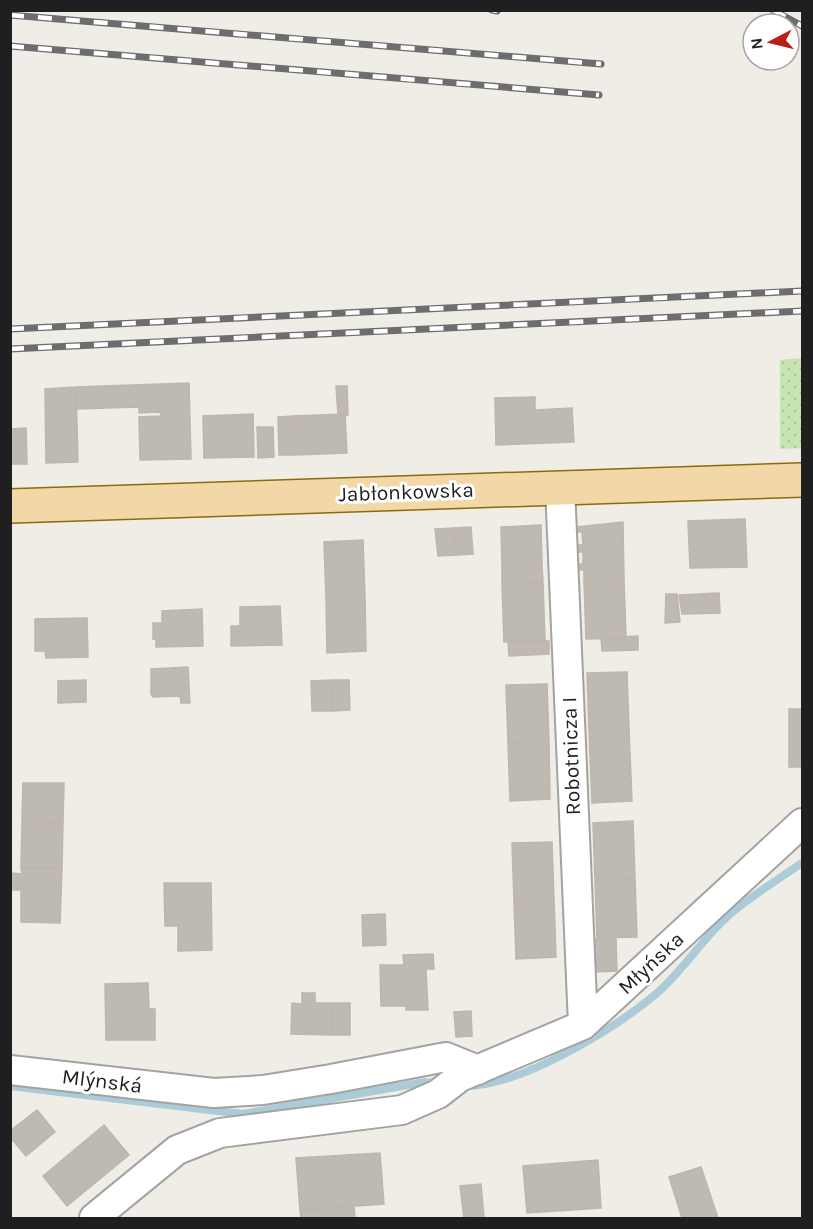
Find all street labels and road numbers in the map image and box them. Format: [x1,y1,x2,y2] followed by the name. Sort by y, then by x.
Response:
[338,478,474,506] street label: Jabłonkowska
[557,696,585,816] street label: Robotnicza I
[613,927,689,999] street label: Młyńska
[61,1064,143,1098] street label: Mlýnská

